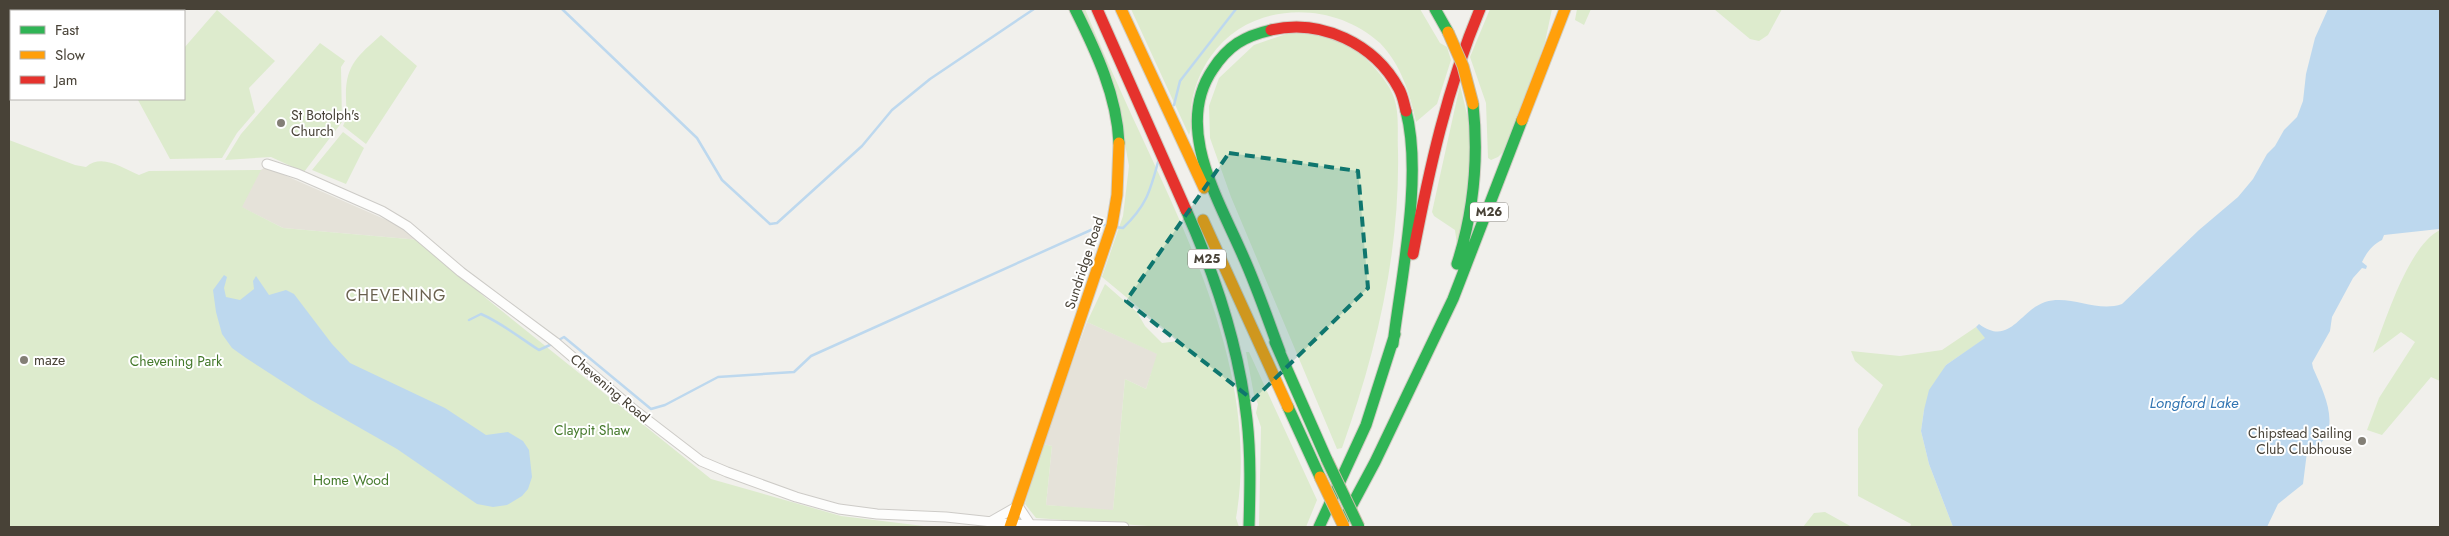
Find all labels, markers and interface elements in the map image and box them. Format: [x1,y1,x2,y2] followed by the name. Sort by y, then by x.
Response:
[10,10,185,100] legend
[55,19,79,41] text: Fast
[55,44,86,66] text: Slow
[53,69,78,91] text: Jam
[291,105,359,141] place label: St Botolph's Church
[275,117,287,129] marker: St Botolph's Church
[1470,202,1508,222] road number: M26
[1060,214,1108,312] street label: Sundridge Road
[1188,250,1226,268] road number: M25
[346,284,446,307] district label: CHEVENING
[566,349,654,427] street label: Chevening Road
[34,350,65,370] place label: maze
[130,351,223,371] park label: Chevening Park
[18,354,30,366] marker: maze
[2150,392,2239,414] water label: Longford Lake
[554,420,630,440] park label: Claypit Shaw
[2248,423,2352,459] place label: Chipstead Sailing Club Clubhouse
[2356,435,2368,447] marker: Chipstead Sailing Club Clubhouse
[313,470,389,490] park label: Home Wood

